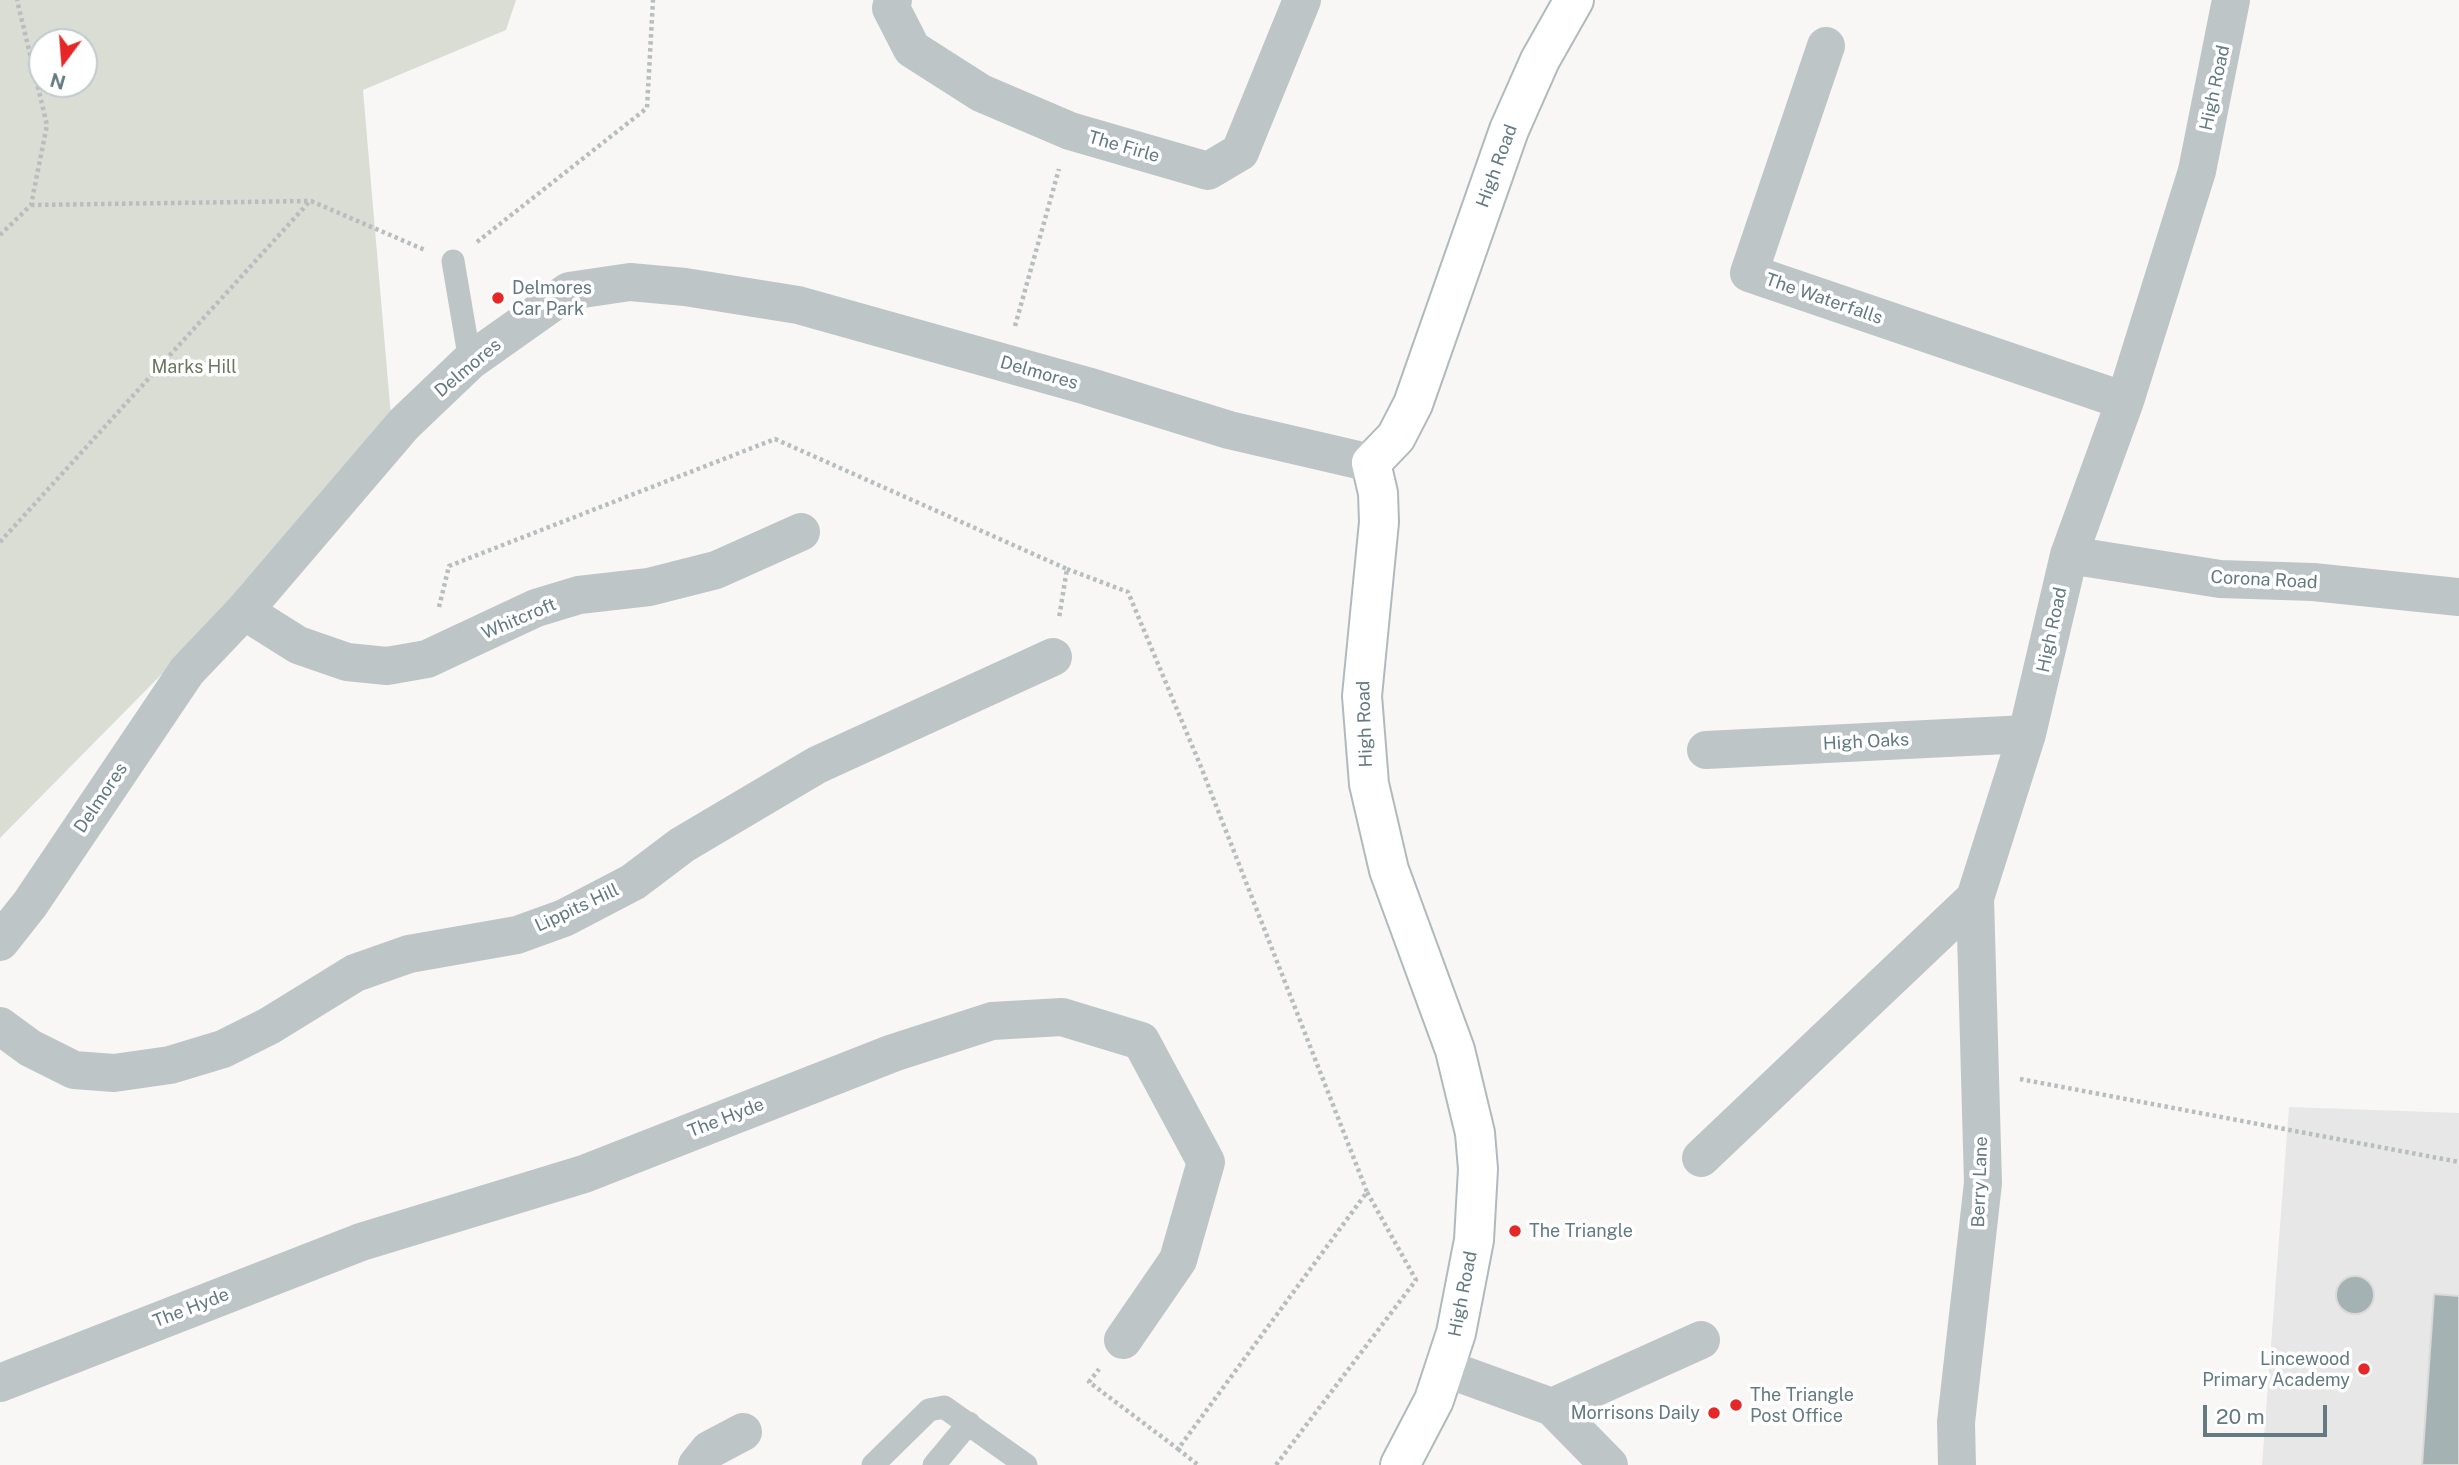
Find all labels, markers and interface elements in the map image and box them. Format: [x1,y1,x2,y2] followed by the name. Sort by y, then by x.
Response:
[28,28,98,98] north arrow
[2195,43,2235,133] street label: High Road
[48,69,68,94] text: N
[1472,122,1522,210] street label: High Road
[1086,127,1162,167] street label: The Firle
[1763,269,1885,329] street label: The Waterfalls
[512,277,592,320] place label: Delmores Car Park
[490,290,506,306] marker: Delmores Car Park
[430,334,506,402] street label: Delmores
[998,352,1080,394] street label: Delmores
[151,356,237,378] park label: Marks Hill
[2210,566,2318,594] street label: Corona Road
[2032,585,2072,675] street label: High Road
[479,594,559,644] street label: Whitcroft
[1353,680,1377,768] street label: High Road
[1822,729,1910,755] street label: High Oaks
[70,759,132,837] street label: Delmores
[532,879,622,937] street label: Lippits Hill
[685,1094,767,1142] street label: The Hyde
[1968,1136,1992,1228] street label: Berry Lane
[1529,1220,1633,1242] place label: The Triangle
[1507,1223,1523,1239] marker: The Triangle
[1444,1249,1482,1339] street label: High Road
[150,1284,232,1332] street label: The Hyde
[2202,1348,2350,1390] place label: Lincewood Primary Academy
[2356,1361,2372,1377] marker: Lincewood Primary Academy
[1750,1384,1854,1426] place label: The Triangle Post Office
[2207,1392,2331,1436] scale bar
[1728,1397,1744,1413] marker: The Triangle Post Office
[1571,1402,1700,1424] place label: Morrisons Daily
[2216,1404,2265,1429] text: 20 m
[1706,1405,1722,1421] marker: Morrisons Daily

